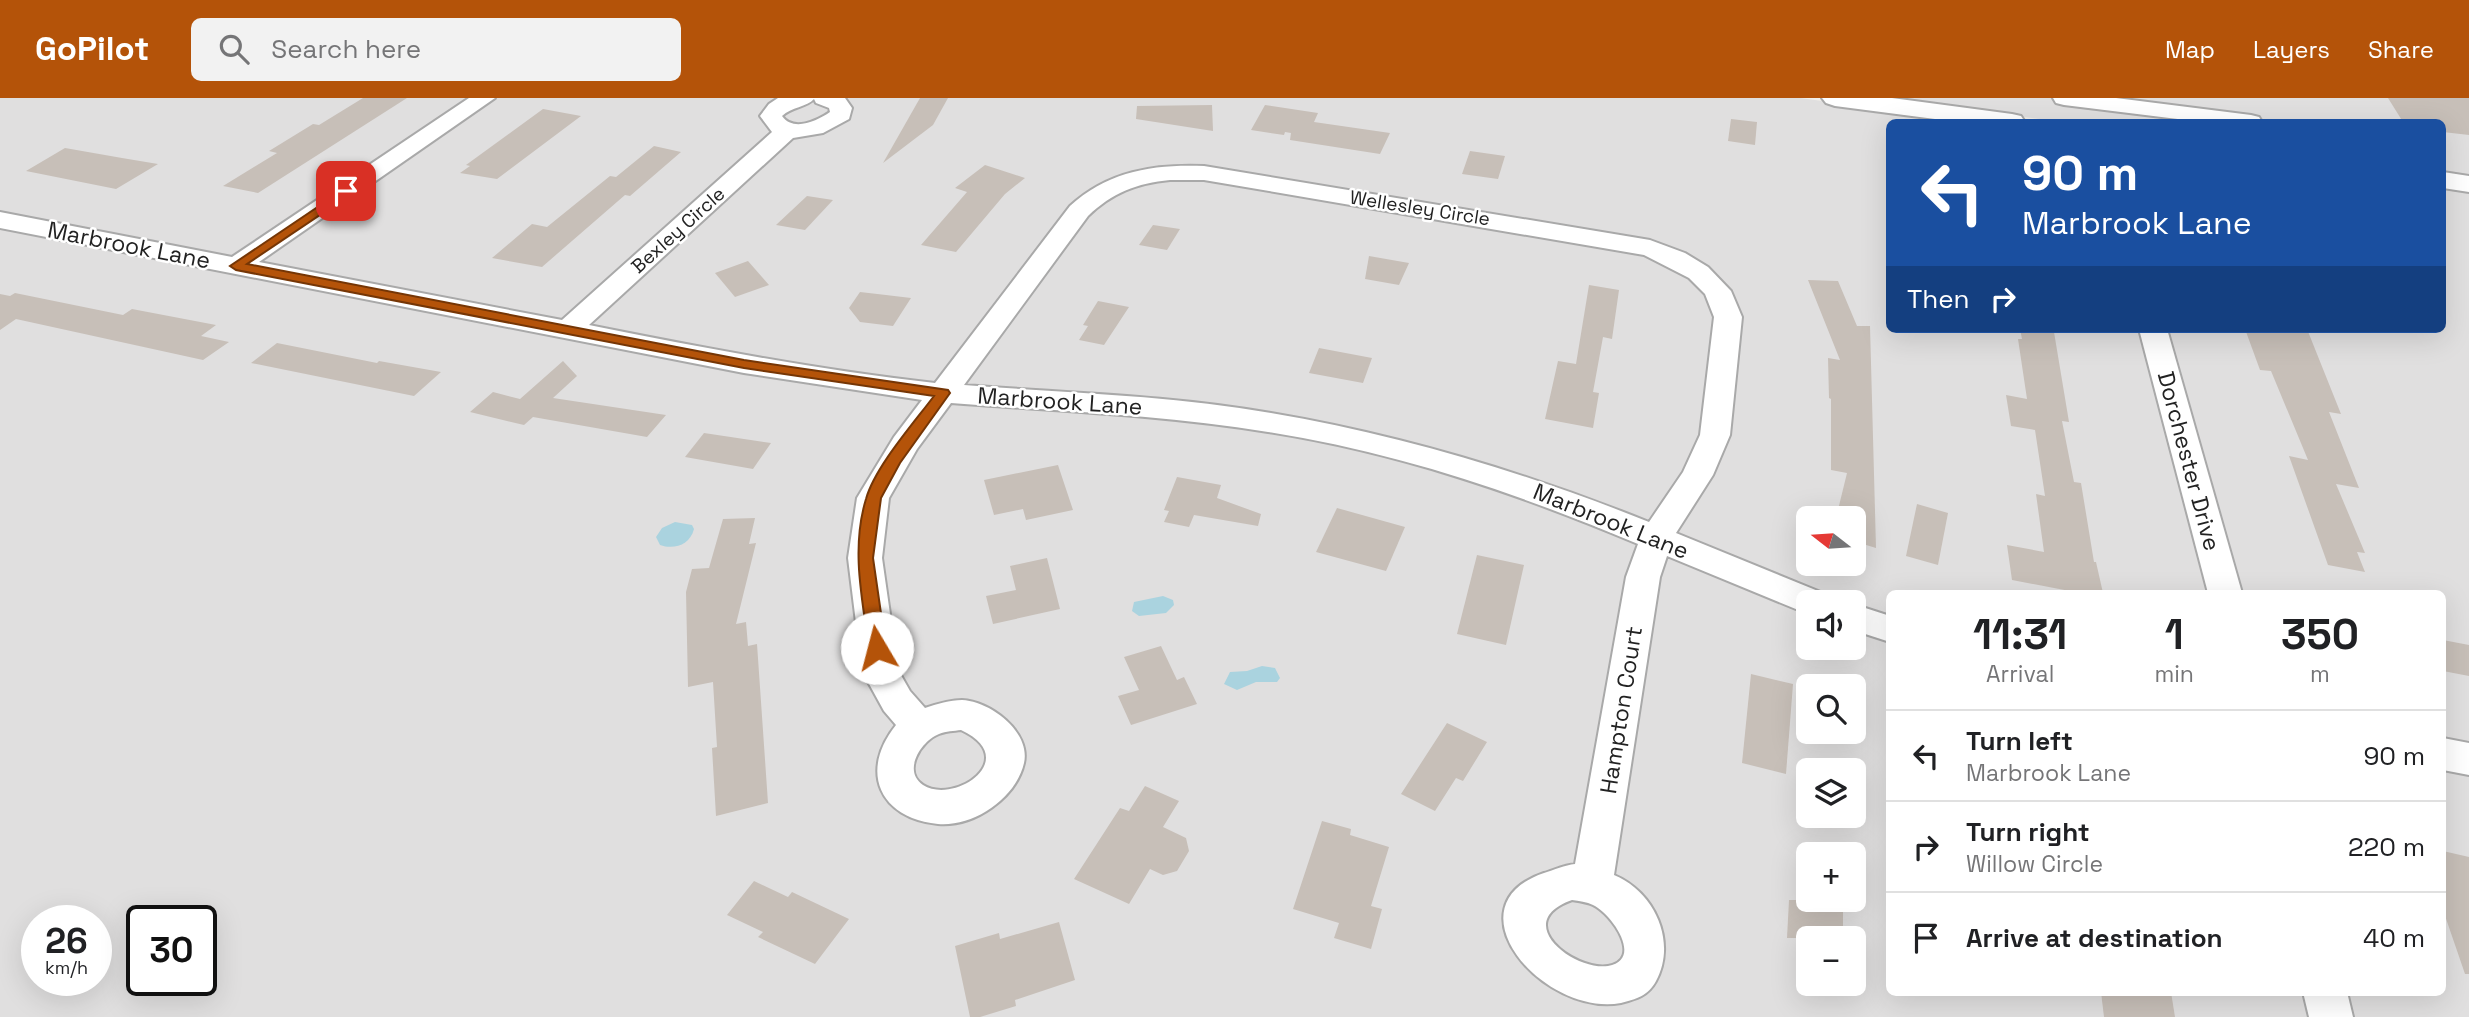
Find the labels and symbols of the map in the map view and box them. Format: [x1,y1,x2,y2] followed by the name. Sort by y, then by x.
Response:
[316,161,376,221] pin
[626,181,730,279] street label: Bexley Circle
[1348,185,1492,231] street label: Wellesley Circle
[45,215,213,275] street label: Marbrook Lane
[2151,368,2227,554] street label: Dorchester Drive
[977,380,1143,422] street label: Marbrook Lane
[1529,476,1693,566] street label: Marbrook Lane
[1796,506,1866,576] north arrow
[840,611,914,685] position arrow
[1593,624,1649,796] street label: Hampton Court
[126,905,217,996] speed limit sign: 30

